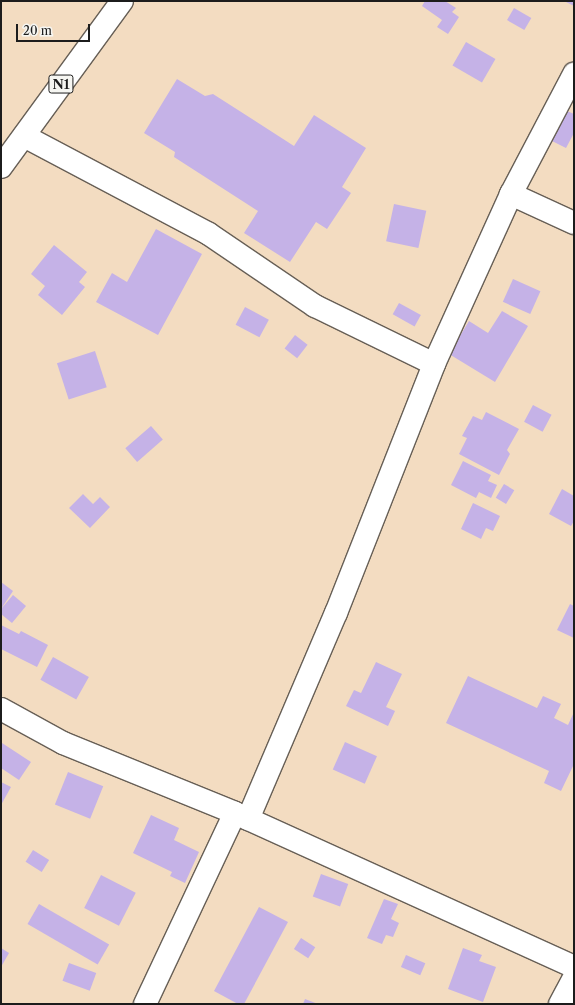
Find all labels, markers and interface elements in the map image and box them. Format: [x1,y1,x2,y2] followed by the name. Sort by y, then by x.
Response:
[18,16,92,42] scale bar
[23,23,52,38] text: 20 m
[48,73,74,95] road number: N1

